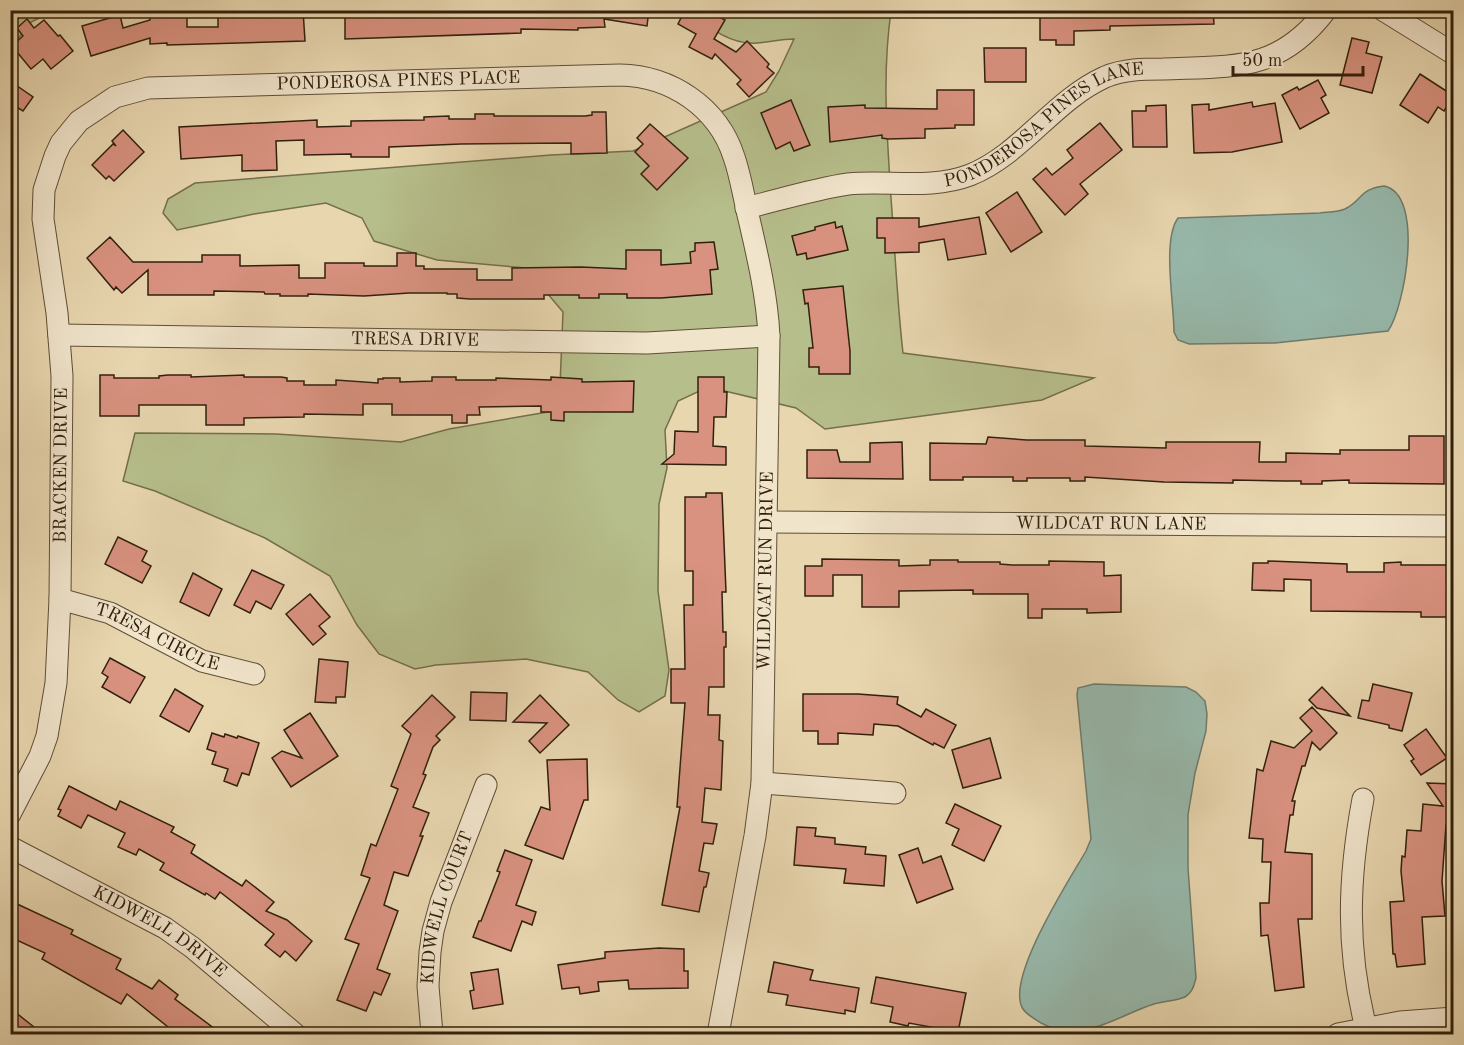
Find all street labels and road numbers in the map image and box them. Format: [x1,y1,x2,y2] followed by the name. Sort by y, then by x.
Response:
[942,60,1144,191] street label: PONDEROSA PINES LANE
[276,69,520,93] street label: PONDEROSA PINES PLACE
[351,330,479,350] street label: TRESA DRIVE
[52,387,71,543] street label: BRACKEN DRIVE
[755,471,777,671] street label: WILDCAT RUN DRIVE
[1015,514,1207,534] street label: WILDCAT RUN LANE
[93,600,221,674] street label: TRESA CIRCLE
[419,829,476,985] street label: KIDWELL COURT
[90,883,230,981] street label: KIDWELL DRIVE

